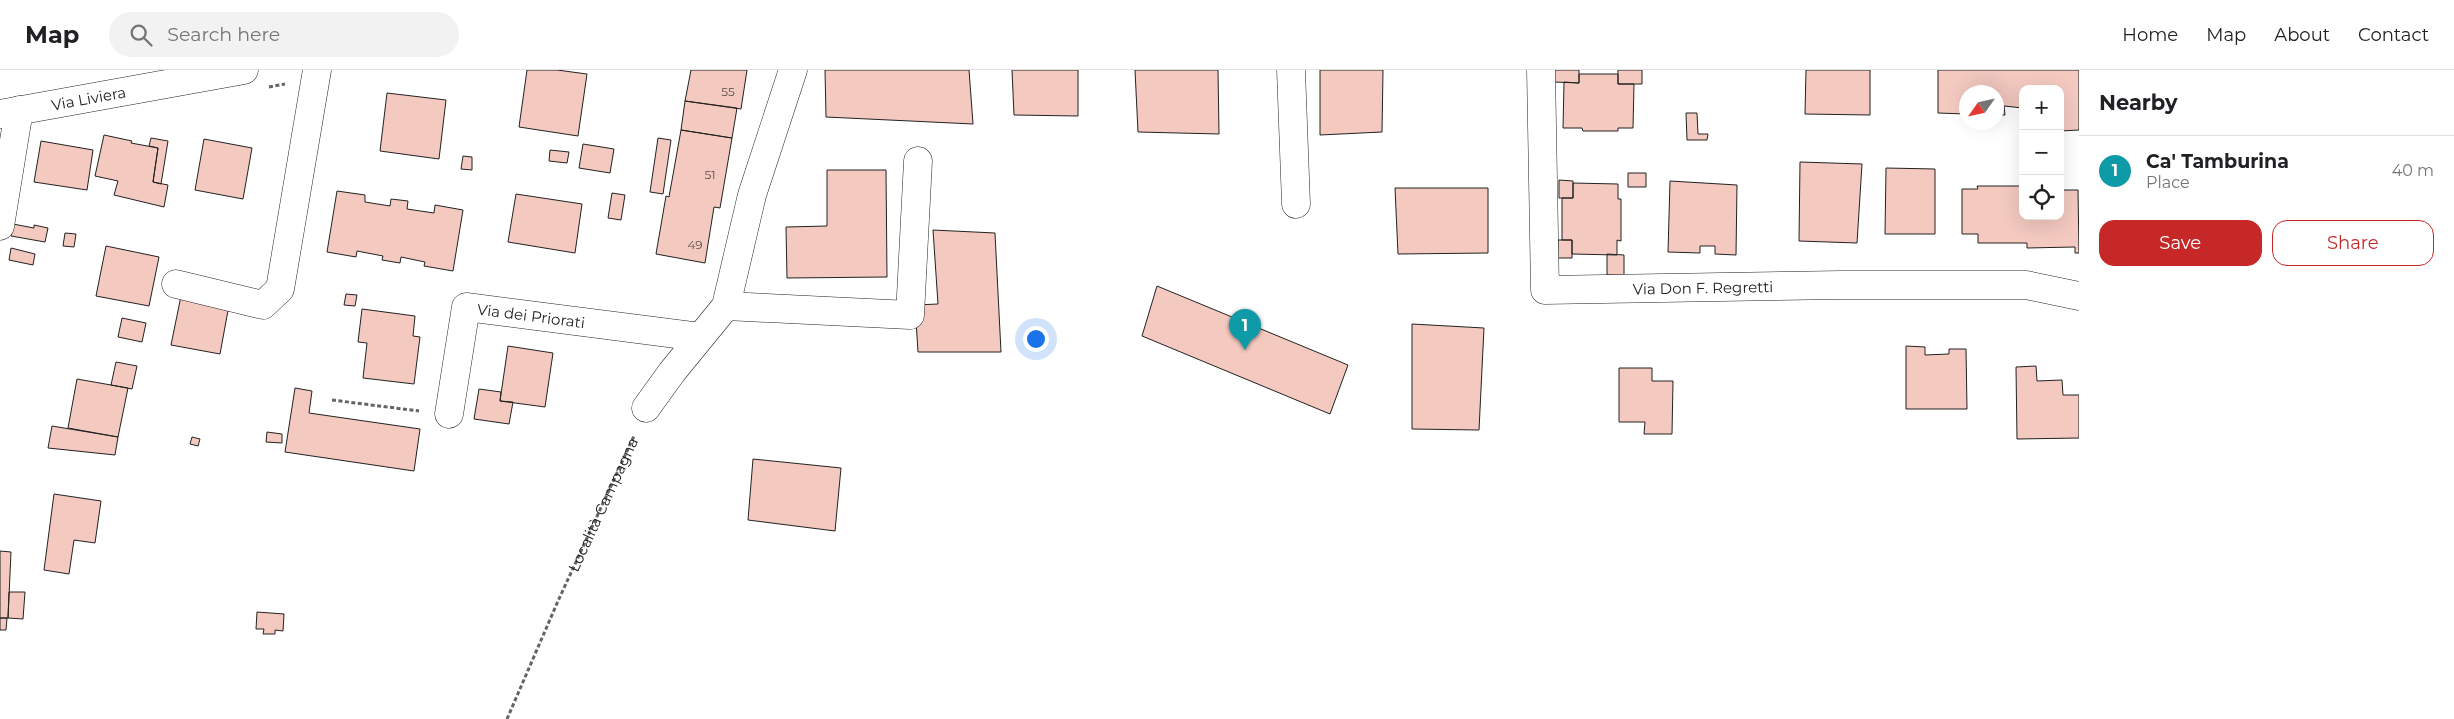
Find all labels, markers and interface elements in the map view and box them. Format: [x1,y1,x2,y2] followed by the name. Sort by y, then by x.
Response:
[109,12,459,57] search box
[25,20,79,49] text: Map
[127,21,155,49] icon: search
[167,23,280,46] text: Search here
[2122,24,2178,46] text: Home
[2206,24,2246,46] text: Map
[2274,24,2330,46] text: About
[2358,24,2429,46] text: Contact
[50,82,127,114] street label: Via Liviera
[721,84,735,99] house number: 55
[1959,85,2004,130] north arrow
[2019,85,2064,220] map controls
[2019,85,2064,130] button: +
[2099,90,2178,115] text: Nearby
[2019,130,2064,175] button: −
[2146,150,2289,173] text: Ca' Tamburina
[2112,161,2118,180] text: 1
[2392,161,2434,180] text: 40 m
[704,167,716,182] house number: 51
[2146,173,2190,192] text: Place
[2019,175,2064,220] button: locate
[2099,220,2262,266] button: Save
[2272,220,2434,266] button: Share
[687,237,703,252] house number: 49
[1633,277,1773,298] street label: Via Don F. Regretti
[476,299,586,332] street label: Via dei Priorati
[1229,309,1261,350] pin: 1
[1023,326,1049,352] your location
[563,434,642,574] street label: Località Campagna

